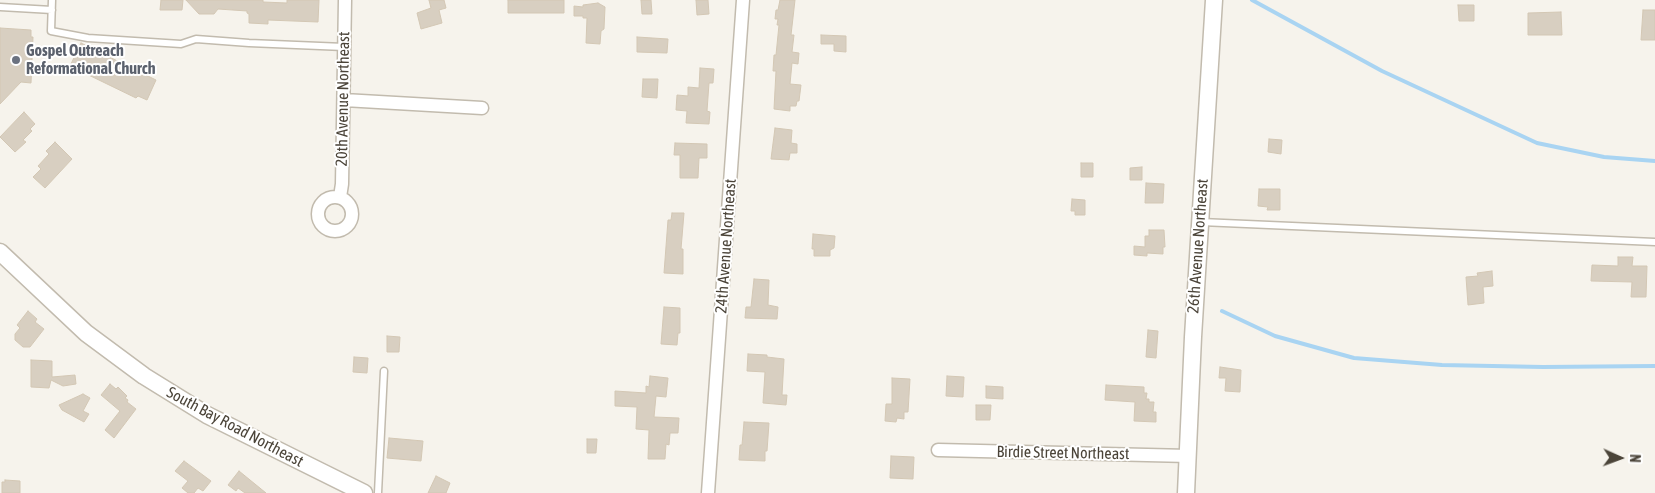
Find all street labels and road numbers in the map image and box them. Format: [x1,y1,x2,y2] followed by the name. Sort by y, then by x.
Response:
[332,31,354,167] street label: 20th Avenue Northeast
[712,178,740,314] street label: 24th Avenue Northeast
[1184,178,1212,314] street label: 26th Avenue Northeast
[163,383,307,471] street label: South Bay Road Northeast
[996,442,1130,464] street label: Birdie Street Northeast

